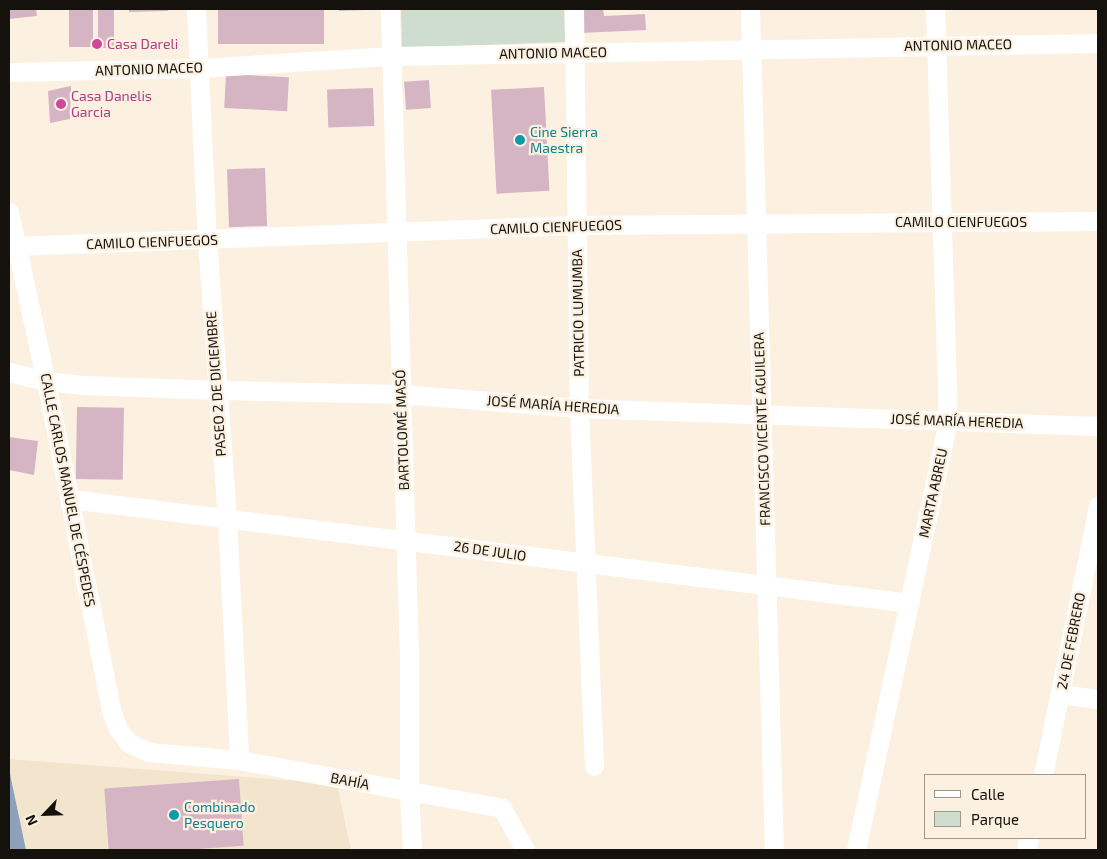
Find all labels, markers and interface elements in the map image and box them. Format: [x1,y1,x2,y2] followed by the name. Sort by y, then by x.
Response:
[107,36,178,52] place label: Casa Dareli
[904,36,1012,54] street label: ANTONIO MACEO
[91,38,103,50] marker: Casa Dareli
[499,44,607,62] street label: ANTONIO MACEO
[95,59,203,79] street label: ANTONIO MACEO
[71,88,152,120] place label: Casa Danelis Garcia
[55,98,67,110] marker: Casa Danelis Garcia
[530,124,598,156] place label: Cine Sierra Maestra
[514,134,526,146] marker: Cine Sierra Maestra
[895,214,1027,230] street label: CAMILO CIENFUEGOS
[490,216,622,238] street label: CAMILO CIENFUEGOS
[86,231,218,253] street label: CAMILO CIENFUEGOS
[568,249,588,377] street label: PATRICIO LUMUMBA
[203,311,229,457] street label: PASEO 2 DE DICIEMBRE
[750,332,774,526] street label: FRANCISCO VICENTE AGUILERA
[391,369,413,491] street label: BARTOLOMÉ MASÓ
[37,372,99,608] street label: CALLE CARLOS MANUEL DE CÉSPEDES
[486,392,620,418] street label: JOSÉ MARÍA HEREDIA
[890,410,1024,432] street label: JOSÉ MARÍA HEREDIA
[915,446,951,540] street label: MARTA ABREU
[452,538,528,564] street label: 26 DE JULIO
[1053,591,1089,691] street label: 24 DE FEBRERO
[329,769,371,793] street label: BAHÍA
[924,774,1087,839] legend
[971,785,1005,803] text: Calle
[20,789,70,839] north arrow
[184,799,255,832] place label: Combinado Pesquero
[168,809,180,821] marker: Combinado Pesquero
[971,810,1019,828] text: Parque
[21,812,41,828] text: N

